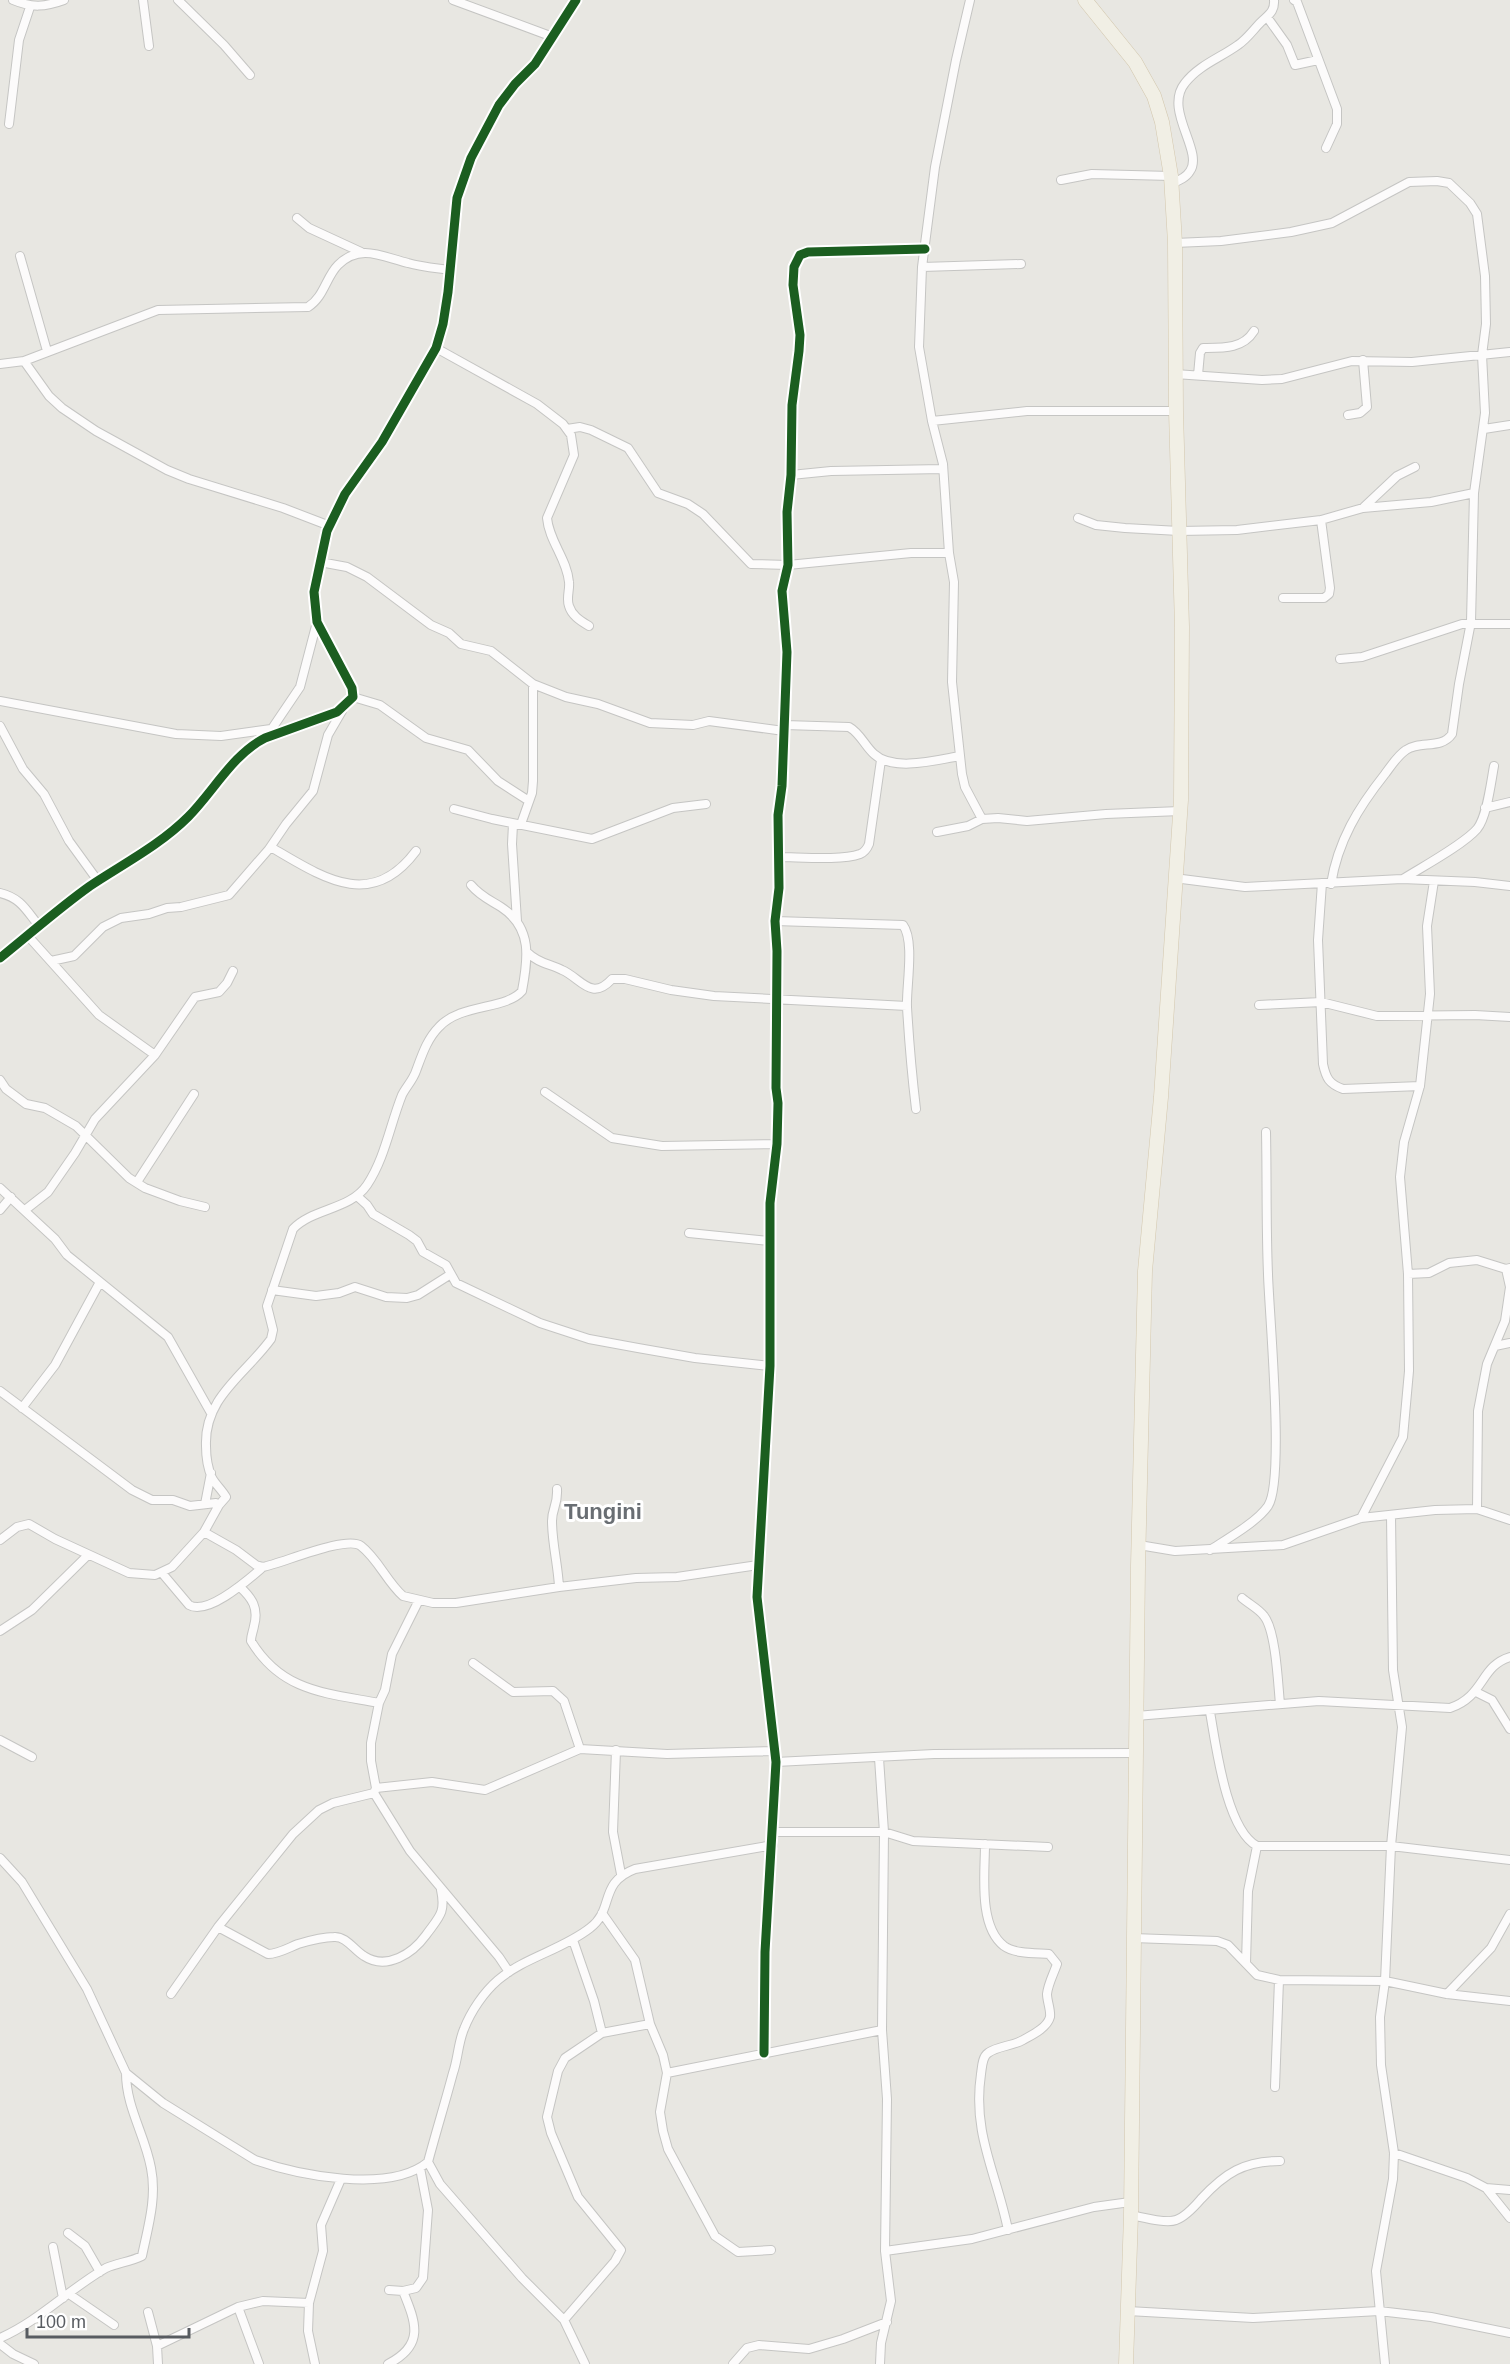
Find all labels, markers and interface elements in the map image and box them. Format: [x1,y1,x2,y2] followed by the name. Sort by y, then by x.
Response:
[564,1499,642,1524] district label: Tungini
[27,2301,189,2339] scale bar
[36,2312,86,2332] text: 100 m

